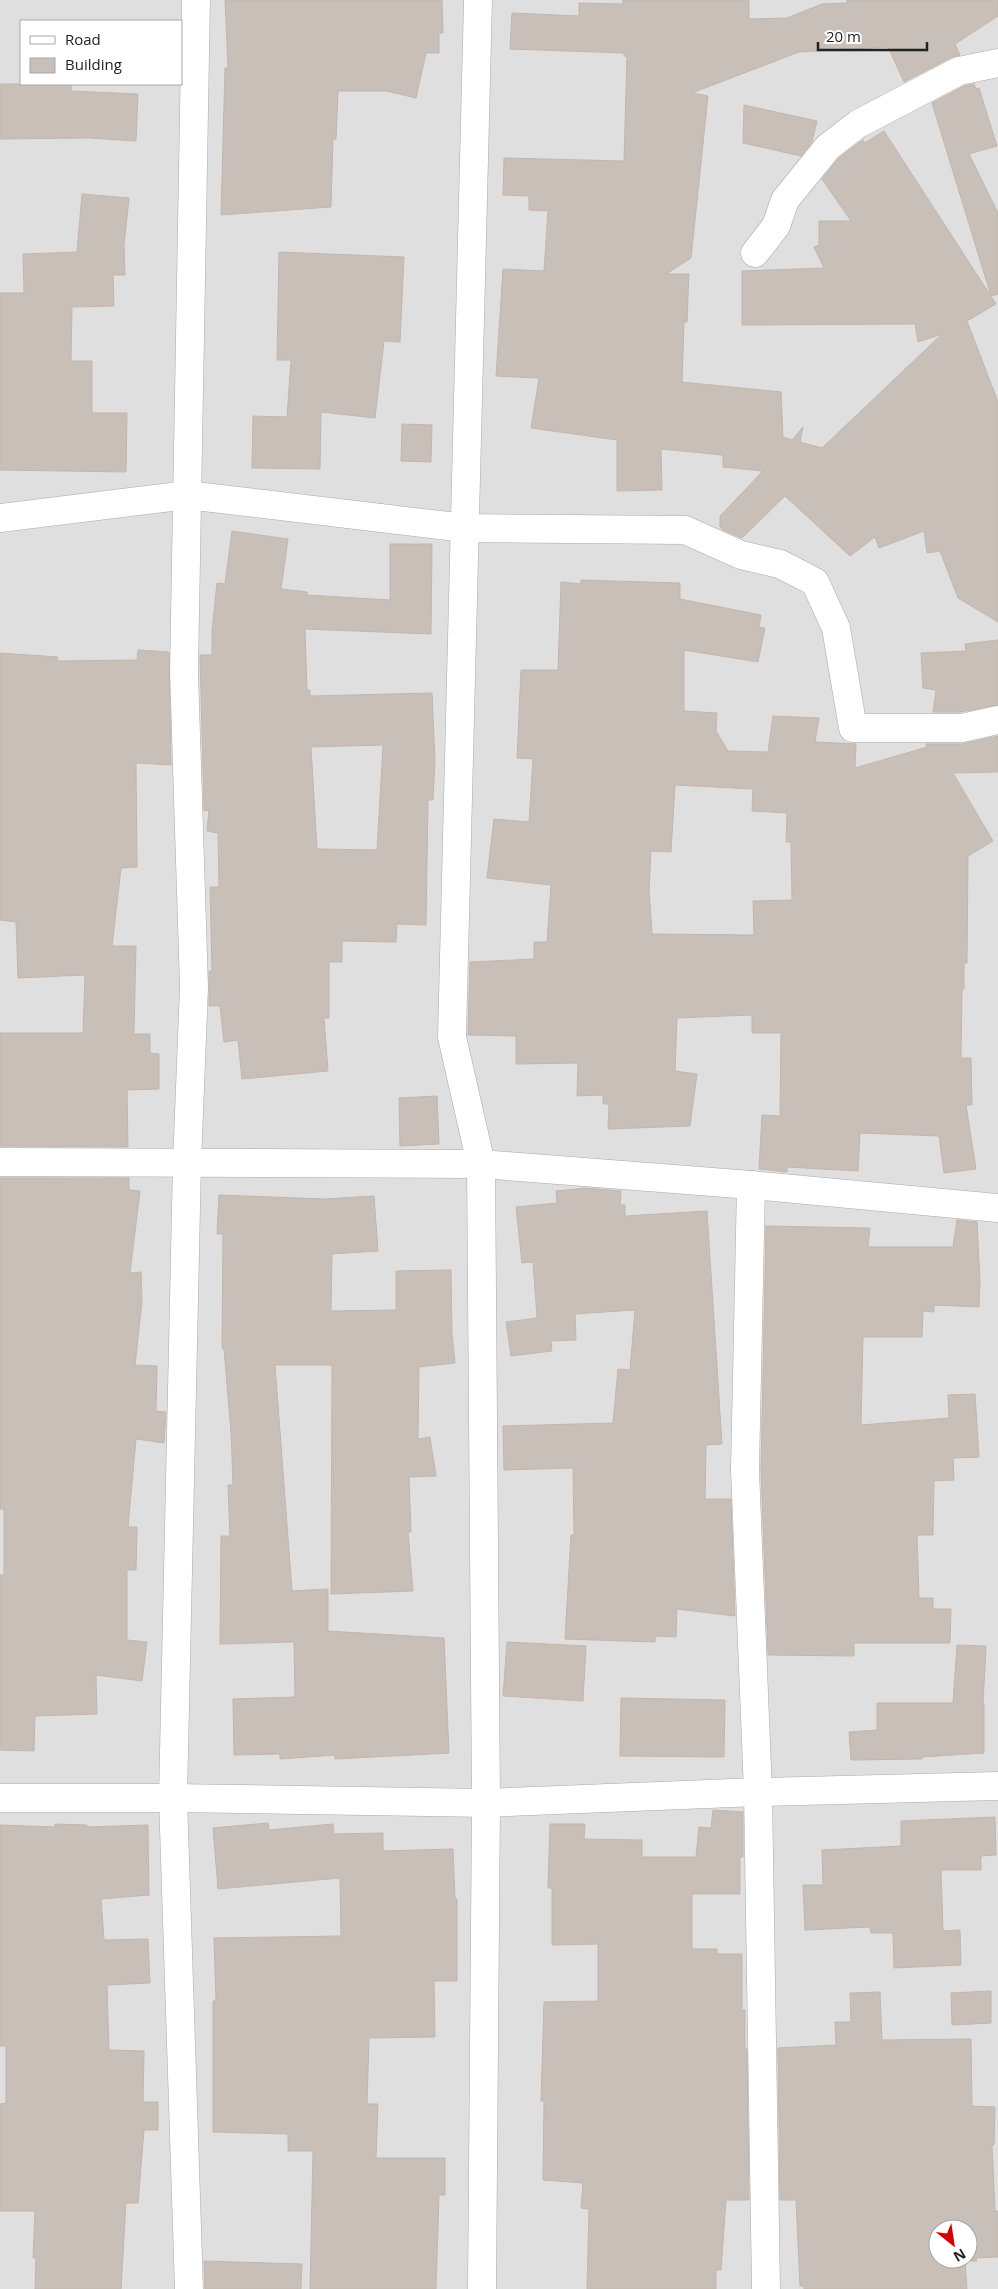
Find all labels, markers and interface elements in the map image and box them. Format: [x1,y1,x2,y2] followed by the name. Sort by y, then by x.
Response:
[20,20,182,85] legend
[818,20,927,52] scale bar
[826,26,861,46] text: 20 m
[65,29,101,49] text: Road
[65,54,122,74] text: Building
[928,2219,978,2269] north arrow
[950,2245,969,2267] text: N

